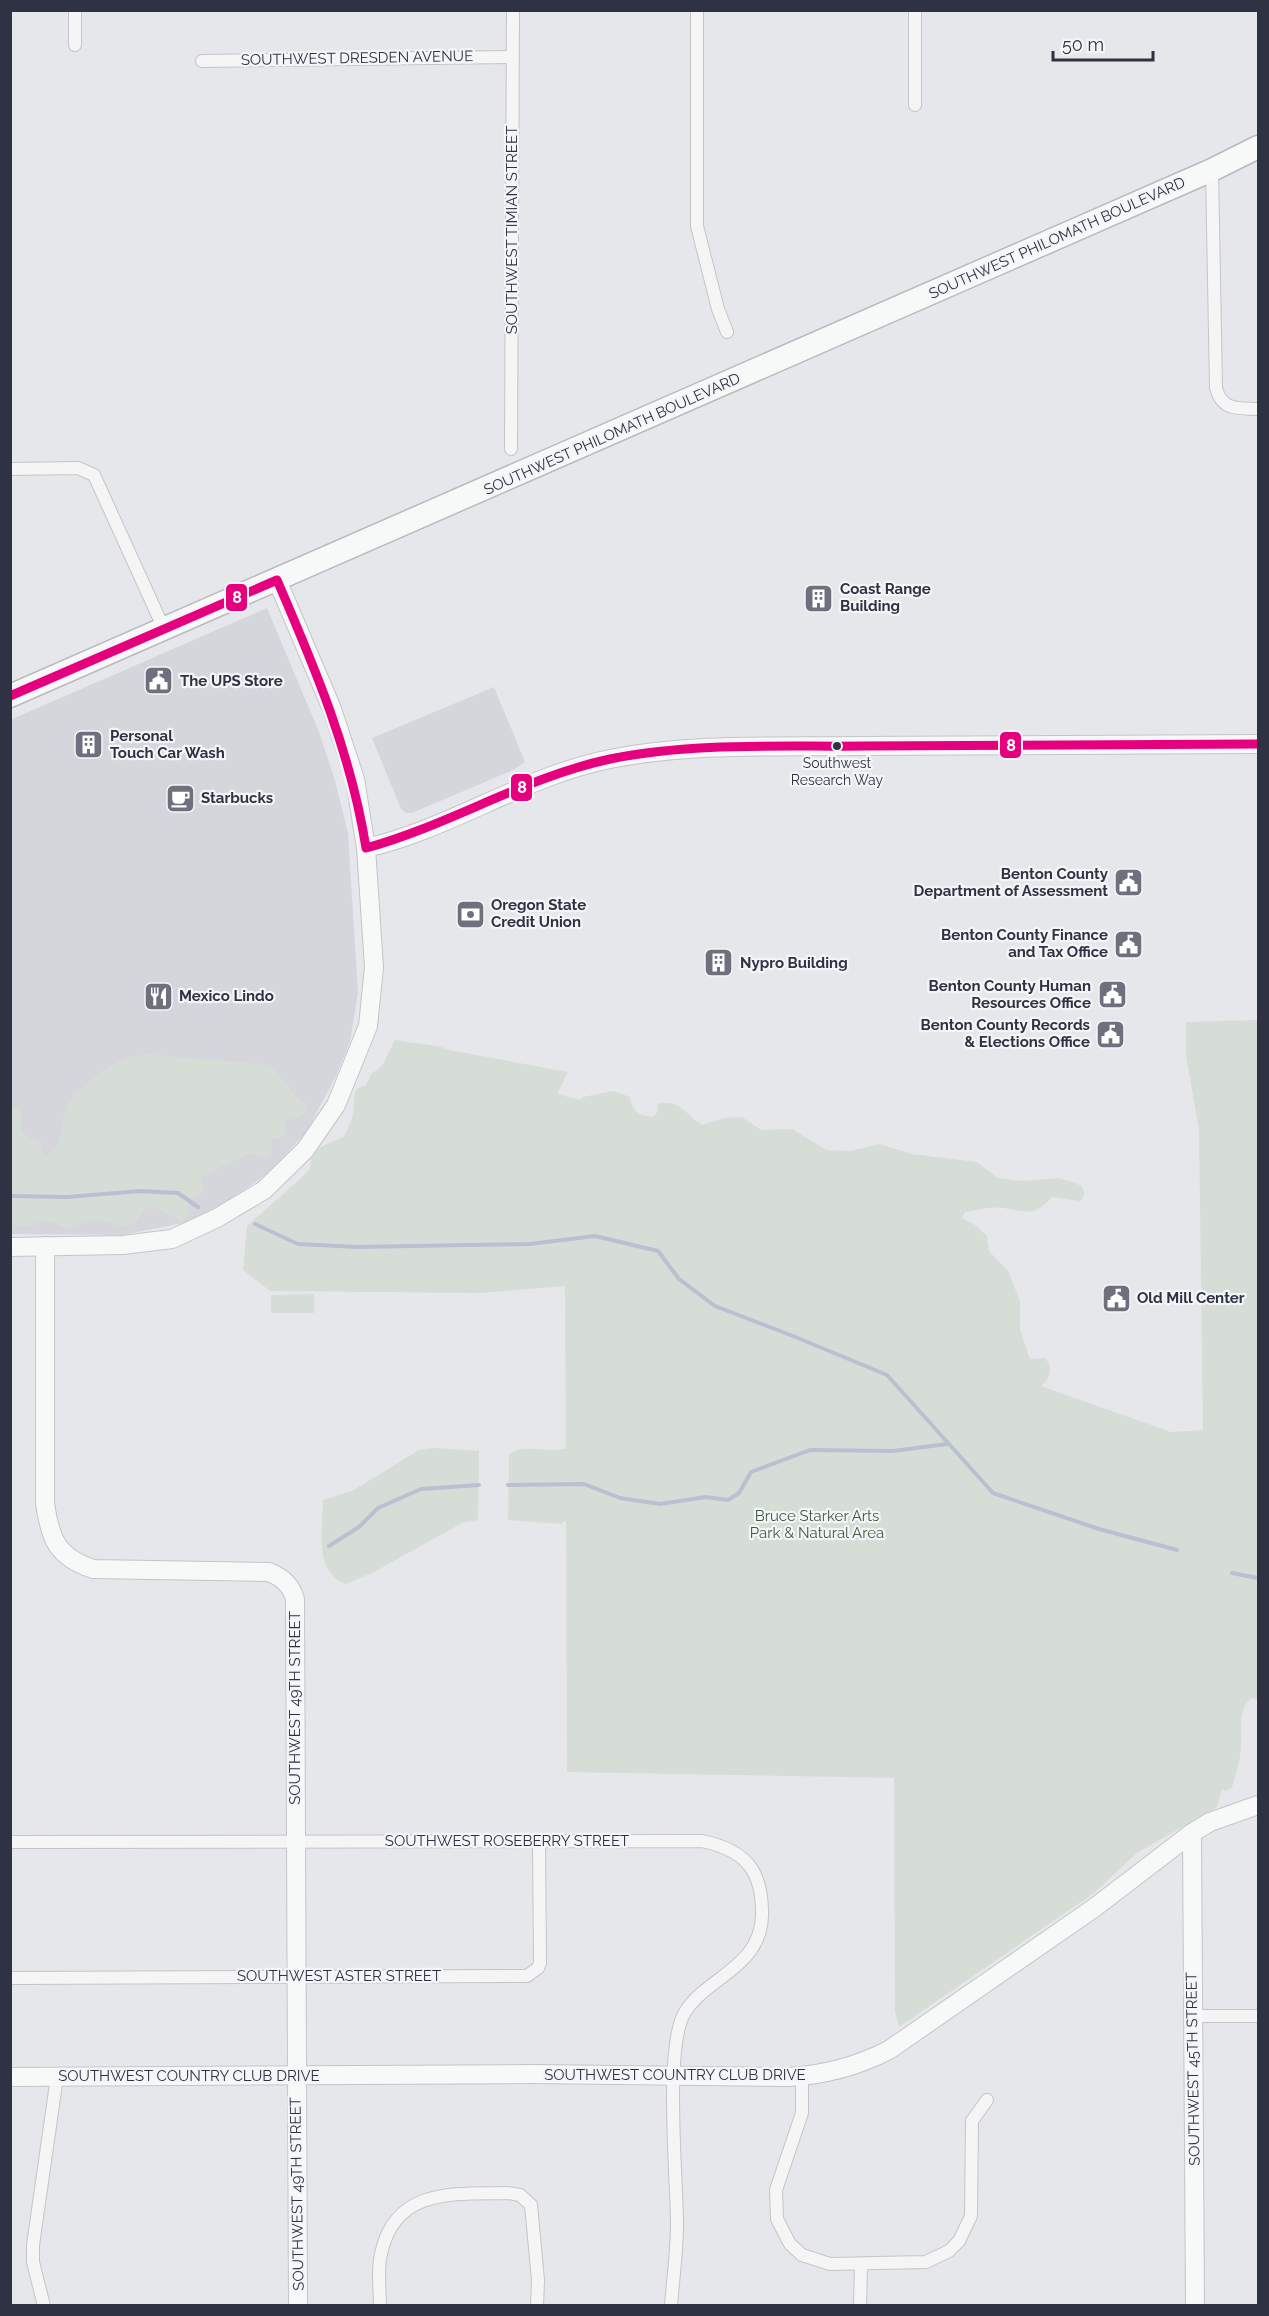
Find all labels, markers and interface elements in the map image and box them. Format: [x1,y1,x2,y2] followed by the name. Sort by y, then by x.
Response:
[1053,24,1154,62] scale bar
[1062,34,1104,55] text: 50 m
[241,47,473,69] street label: SOUTHWEST DRESDEN AVENUE
[503,126,521,334] street label: SOUTHWEST TIMIAN STREET
[926,173,1188,303] street label: SOUTHWEST PHILOMATH BOULEVARD
[481,369,743,499] street label: SOUTHWEST PHILOMATH BOULEVARD
[840,580,931,615] place label: Coast Range Building
[803,582,835,614] building icon: Coast Range Building
[225,583,248,612] line badge: 8
[232,588,242,607] text: 8
[143,665,175,697] public building icon: The UPS Store
[180,672,283,690] place label: The UPS Store
[110,727,225,762] place label: Personal Touch Car Wash
[73,729,105,761] building icon: Personal Touch Car Wash
[999,731,1022,759] line badge: 8
[1006,736,1016,755] text: 8
[831,740,843,752] marker: Southwest Research Way
[791,755,884,788] place label: Southwest Research Way
[510,773,533,802] line badge: 8
[517,778,527,797] text: 8
[164,782,196,814] cafe icon: Starbucks
[201,789,273,807] place label: Starbucks
[914,865,1109,900] place label: Benton County Department of Assessment
[1113,867,1145,899] public building icon: Benton County Department of Assessment
[491,896,586,931] place label: Oregon State Credit Union
[454,898,486,930] bank icon: Oregon State Credit Union
[941,926,1108,961] place label: Benton County Finance and Tax Office
[1113,928,1145,960] public building icon: Benton County Finance and Tax Office
[703,947,735,979] building icon: Nypro Building
[740,954,848,972] place label: Nypro Building
[928,977,1091,1012] place label: Benton County Human Resources Office
[1096,979,1128,1011] public building icon: Benton County Human Resources Office
[142,980,174,1012] restaurant icon: Mexico Lindo
[179,987,274,1005] place label: Mexico Lindo
[921,1016,1090,1051] place label: Benton County Records & Elections Office
[1095,1018,1127,1050] public building icon: Benton County Records & Elections Office
[1100,1282,1132,1314] public building icon: Old Mill Center
[1137,1289,1245,1307] place label: Old Mill Center
[750,1507,884,1542] park label: Bruce Starker Arts Park & Natural Area
[286,1611,304,1805] street label: SOUTHWEST 49TH STREET
[385,1832,629,1850] street label: SOUTHWEST ROSEBERRY STREET
[237,1967,441,1985] street label: SOUTHWEST ASTER STREET
[1182,1972,1204,2166] street label: SOUTHWEST 45TH STREET
[544,2066,806,2084] street label: SOUTHWEST COUNTRY CLUB DRIVE
[58,2067,320,2085] street label: SOUTHWEST COUNTRY CLUB DRIVE
[286,2097,308,2291] street label: SOUTHWEST 49TH STREET

